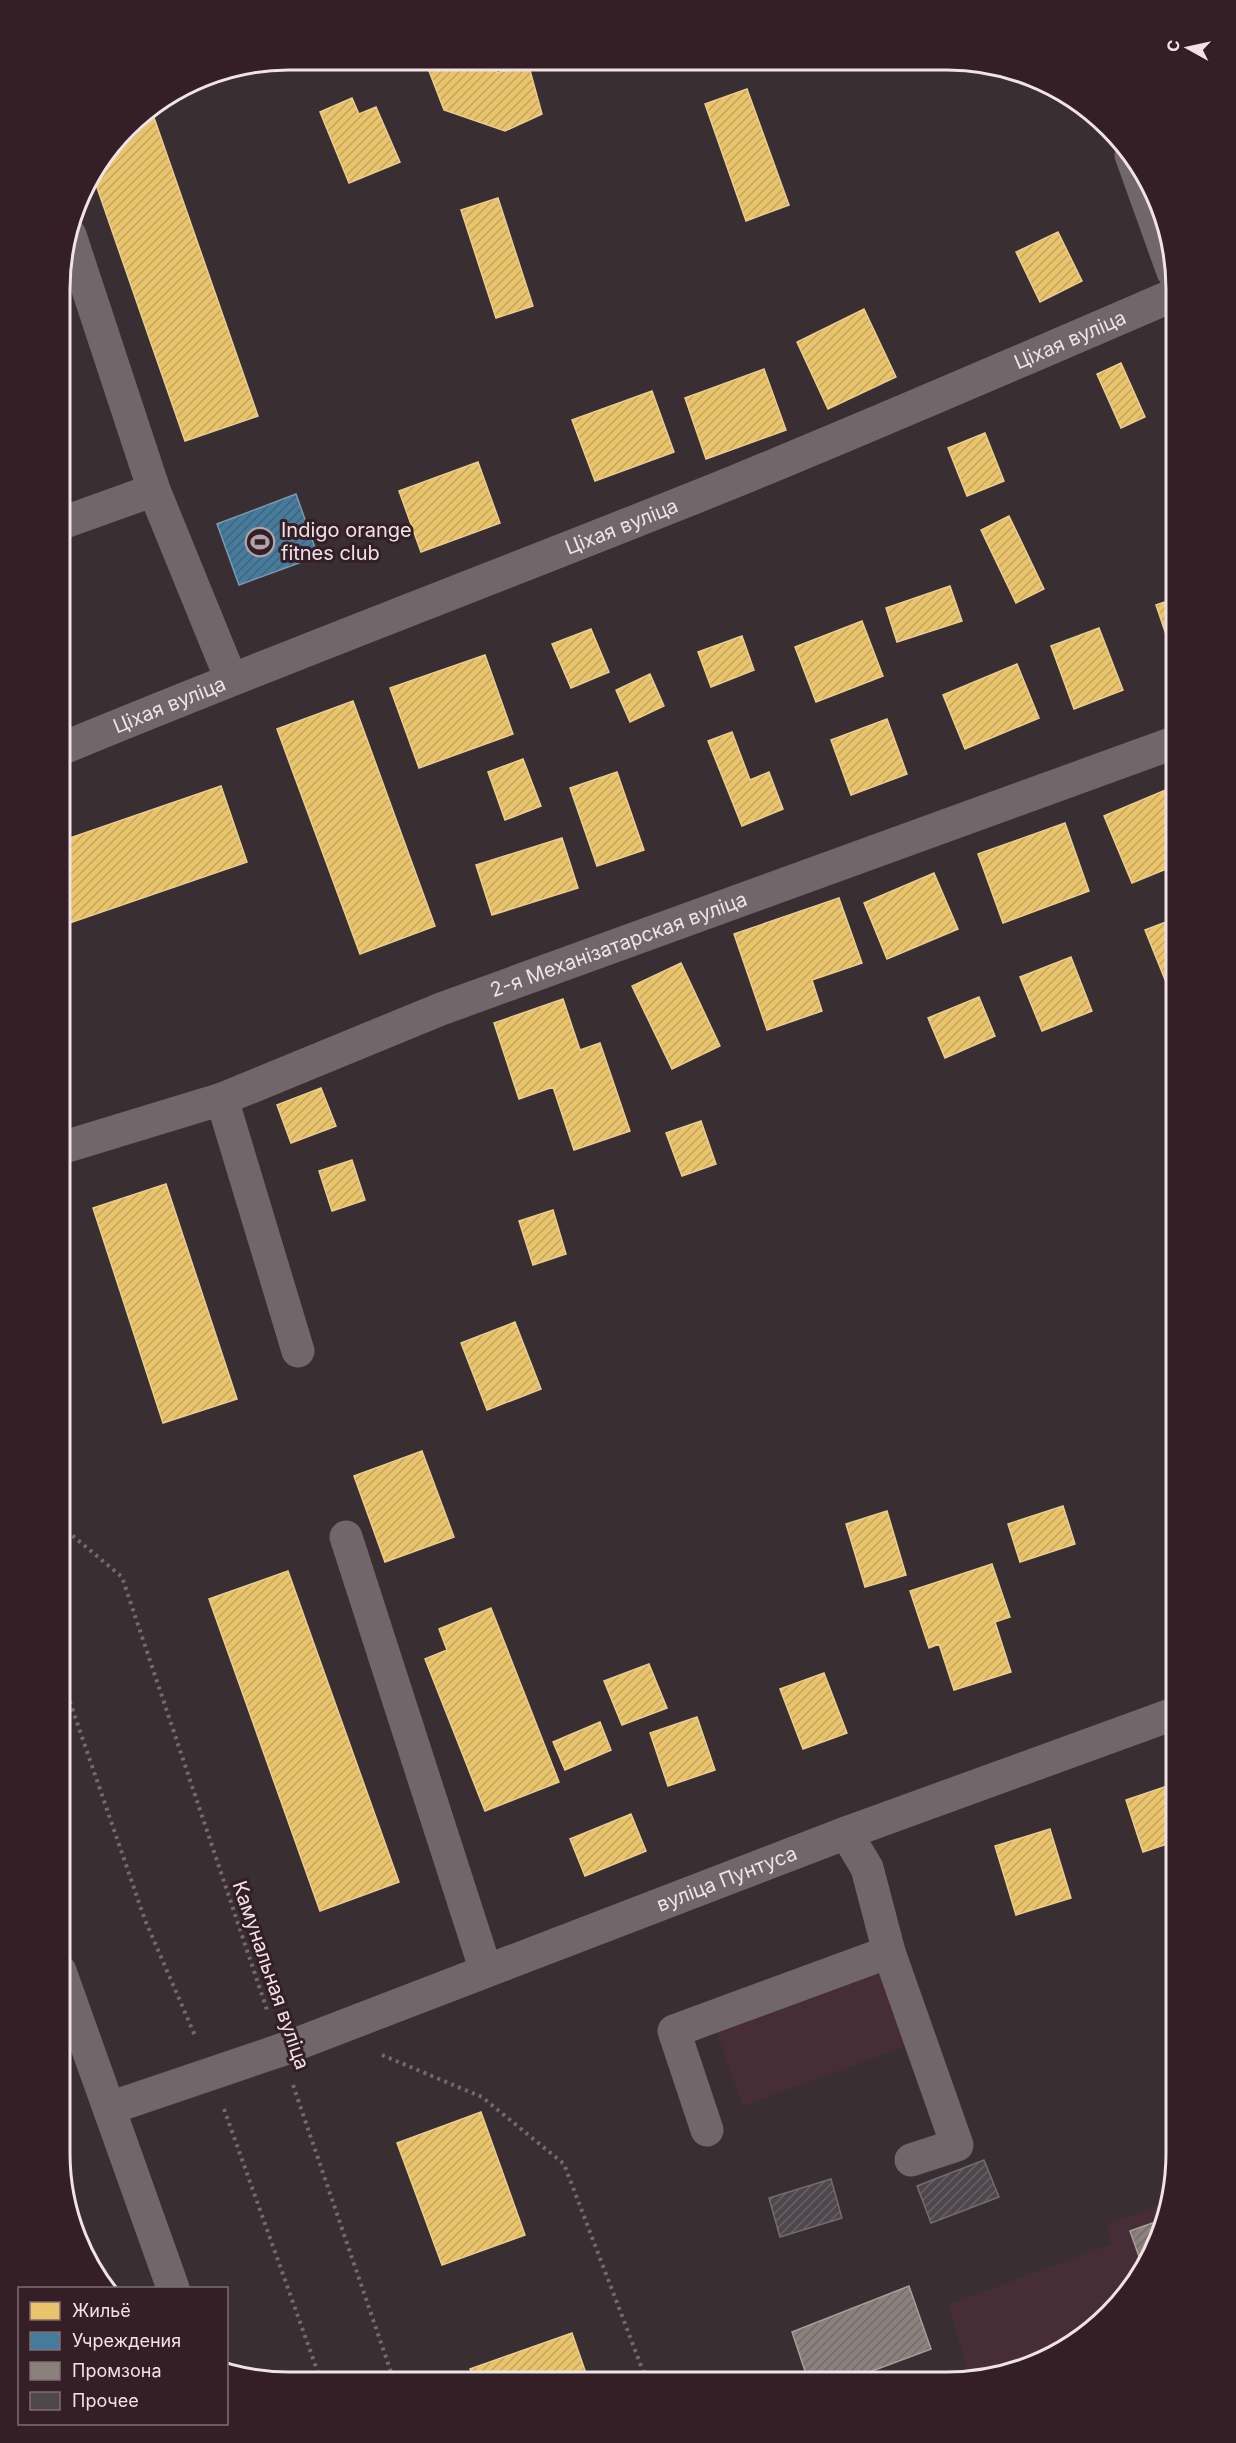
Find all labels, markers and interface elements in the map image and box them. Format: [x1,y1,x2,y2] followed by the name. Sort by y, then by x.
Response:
[1158,18,1218,78] north arrow
[1162,39,1184,53] text: С
[1011,305,1130,374] street label: Ціхая вуліца
[562,494,681,560] street label: Ціхая вуліца
[281,518,412,565] place label: Indigo orange fitnes club
[244,526,276,558] sports icon: Indigo orange fitnes club
[109,671,229,738] street label: Ціхая вуліца
[487,887,750,1002] street label: 2-я Механізатарская вуліца
[653,1841,800,1917] street label: вуліца Пунтуса
[227,1878,315,2072] street label: Камунальная вуліца
[18,2287,228,2425] legend
[72,2300,131,2321] text: Жильё
[72,2330,181,2351] text: Учреждения
[72,2360,162,2381] text: Промзона
[72,2390,139,2411] text: Прочее

